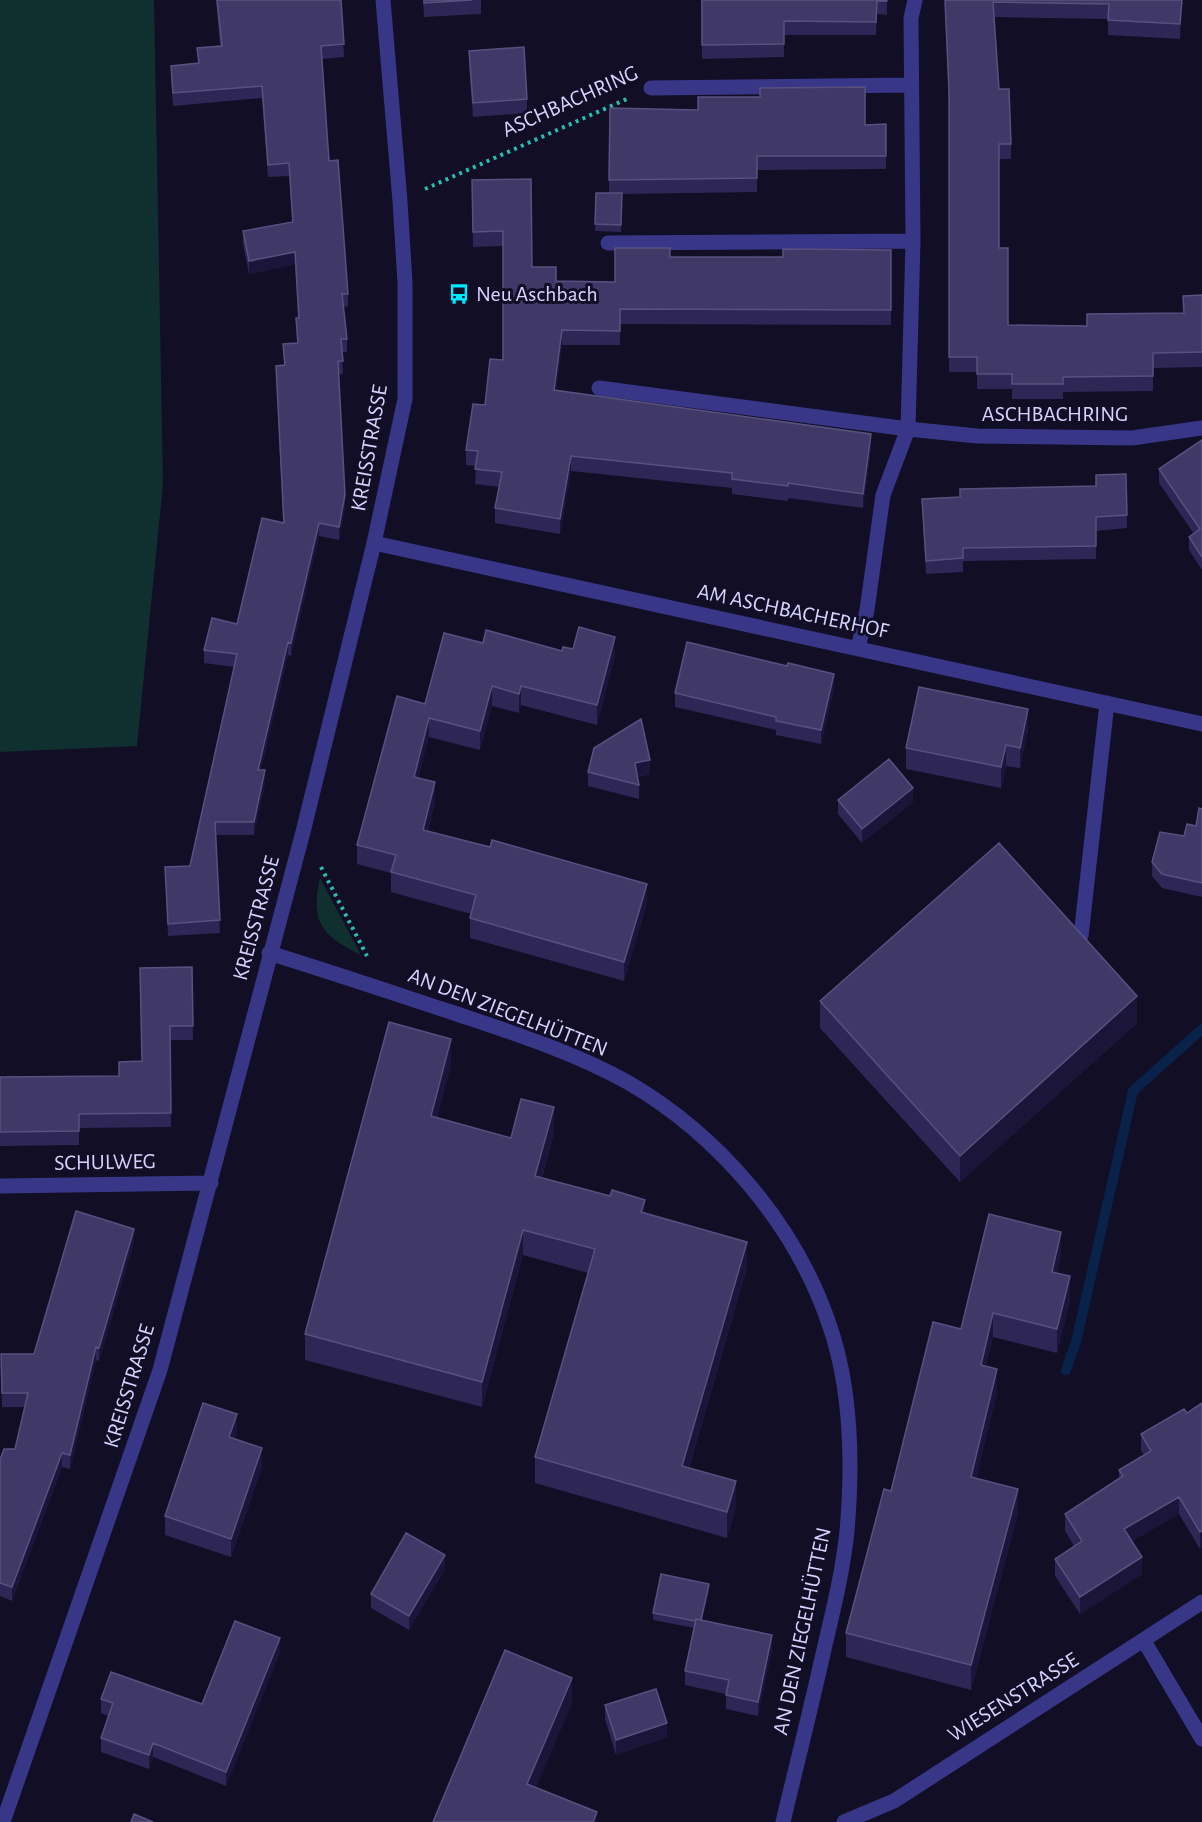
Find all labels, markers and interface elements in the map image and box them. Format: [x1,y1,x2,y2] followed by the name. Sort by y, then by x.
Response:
[499,61,641,141] street label: ASCHBACHRING
[447,282,471,306] bus stop icon: Neu Aschbach
[476,283,598,305] place label: Neu Aschbach
[347,383,391,513] street label: KREISSTRASSE
[982,403,1128,425] street label: ASCHBACHRING
[695,580,891,642] street label: AM ASCHBACHERHOF
[229,853,283,983] street label: KREISSTRASSE
[405,964,611,1060] street label: AN DEN ZIEGELHÜTTEN
[54,1150,156,1174] street label: SCHULWEG
[100,1321,158,1451] street label: KREISSTRASSE
[769,1525,835,1737] street label: AN DEN ZIEGELHÜTTEN
[944,1648,1082,1746] street label: WIESENSTRASSE

